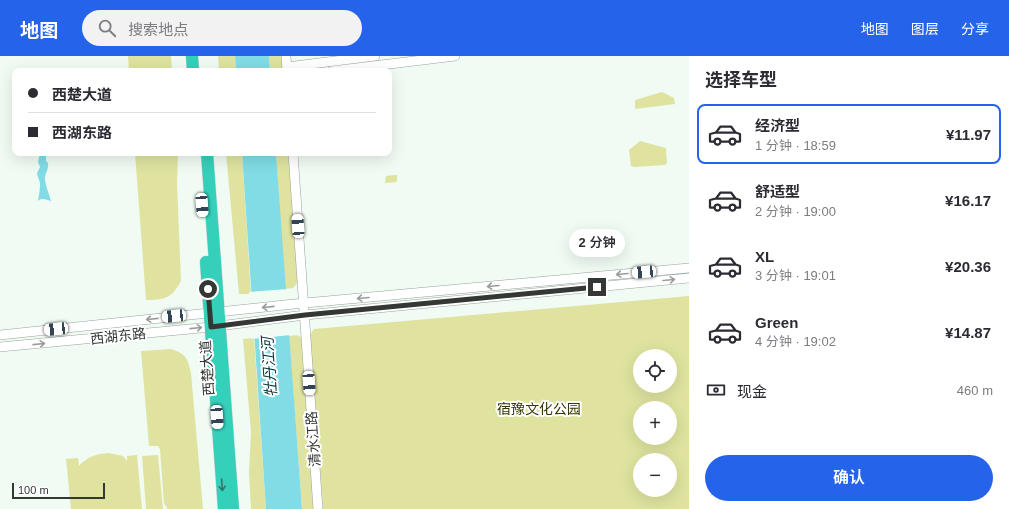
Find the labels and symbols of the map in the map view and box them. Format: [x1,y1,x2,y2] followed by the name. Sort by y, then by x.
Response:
[195,193,209,217] car
[291,214,305,238] car
[569,229,625,257] callout: 2 分钟
[632,265,656,279] car
[616,270,629,277] one-way arrow
[662,277,675,284] one-way arrow
[588,278,606,296] route end
[199,280,217,298] route start
[487,282,500,289] one-way arrow
[357,294,370,301] one-way arrow
[262,303,275,310] one-way arrow
[161,309,187,323] car
[146,315,159,322] one-way arrow
[43,322,69,336] car
[89,325,147,347] street label: 西湖东路
[189,325,202,332] one-way arrow
[258,333,280,398] water label: 牡丹江河
[32,340,45,347] one-way arrow
[197,340,217,396] street label: 西楚大道
[302,371,316,395] car
[497,401,581,417] park label: 宿豫文化公园
[210,405,224,429] car
[303,411,323,467] street label: 清水江路
[219,478,226,491] one-way arrow
[12,481,105,500] scale bar

